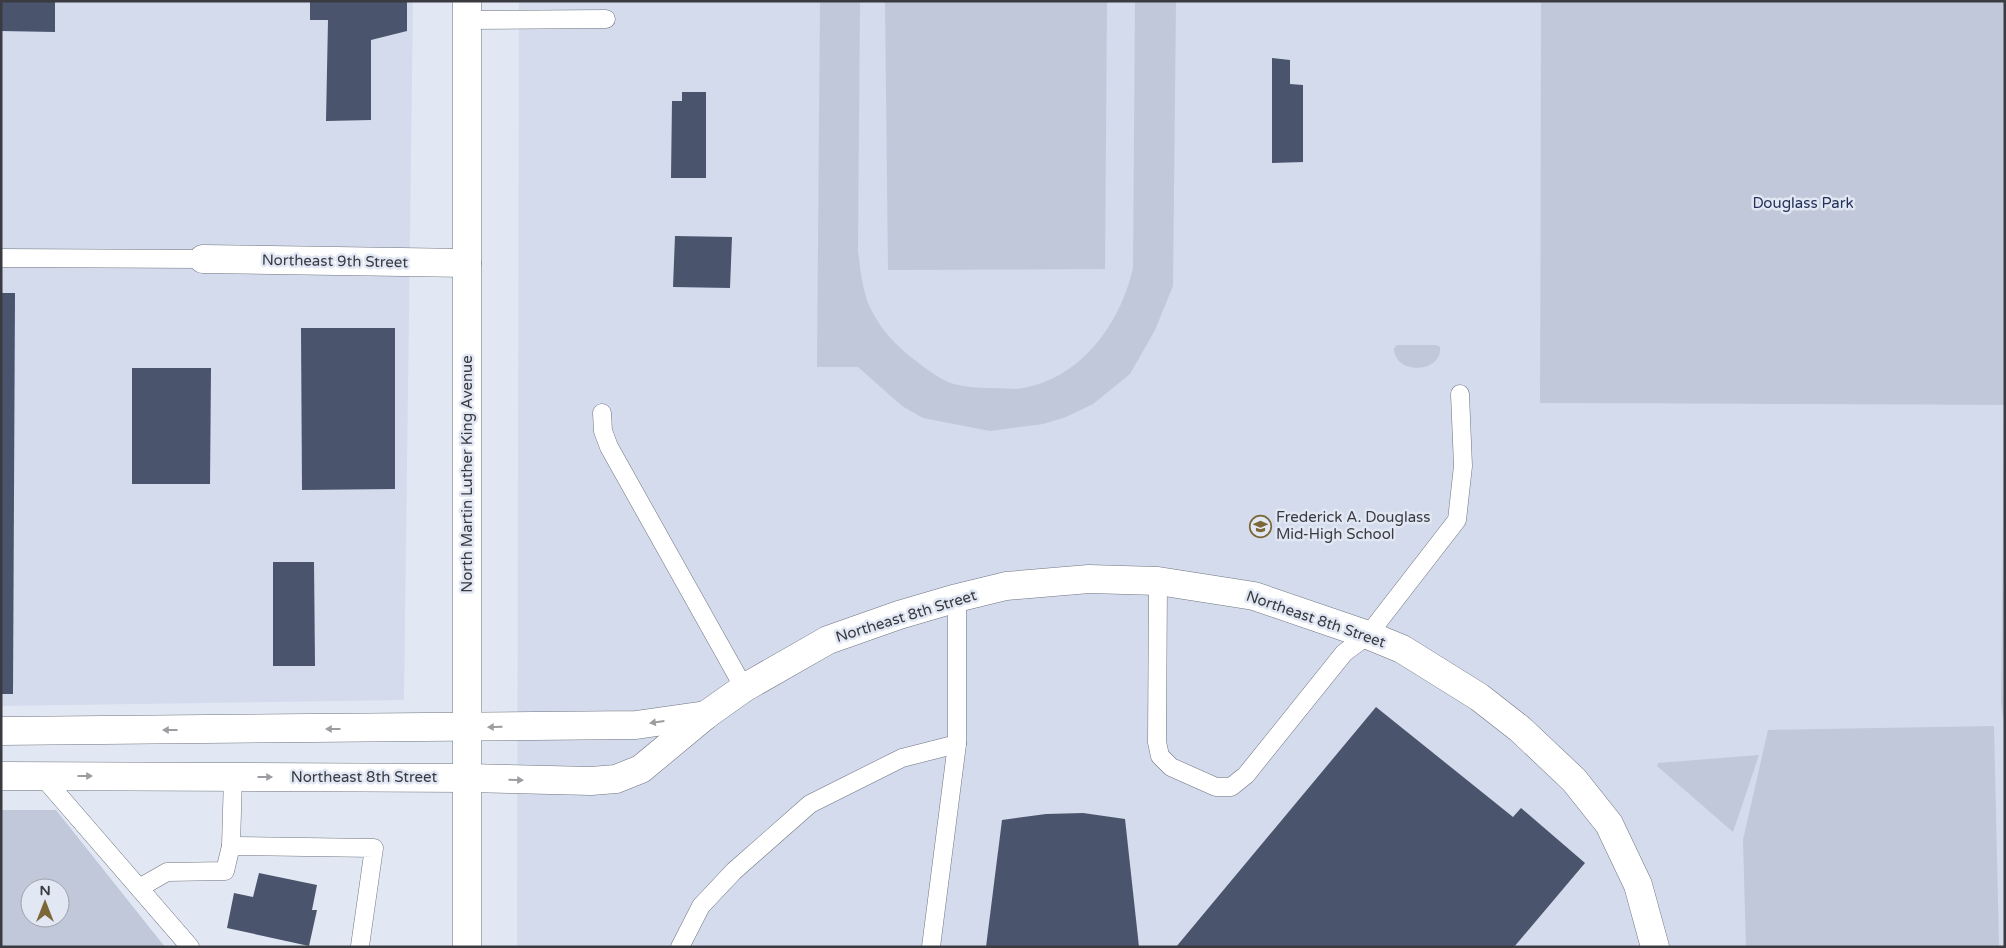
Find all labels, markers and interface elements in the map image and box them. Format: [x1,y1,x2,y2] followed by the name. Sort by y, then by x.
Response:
[1752,194,1854,212] park label: Douglass Park
[262,251,409,271] street label: Northeast 9th Street
[458,355,476,593] street label: North Martin Luther King Avenue
[1276,508,1431,543] place label: Frederick A. Douglass Mid-High School
[1248,514,1272,538] school or university icon: Frederick A. Douglass Mid-High School
[833,586,979,646] street label: Northeast 8th Street
[1244,587,1388,651] street label: Northeast 8th Street
[649,718,665,726] one-way arrow
[487,723,503,731] one-way arrow
[324,725,340,733] one-way arrow
[162,726,178,734] one-way arrow
[291,768,437,786] street label: Northeast 8th Street
[77,772,93,780] one-way arrow
[257,773,273,781] one-way arrow
[508,776,524,784] one-way arrow
[20,878,70,928] north arrow
[39,882,51,899] text: N

